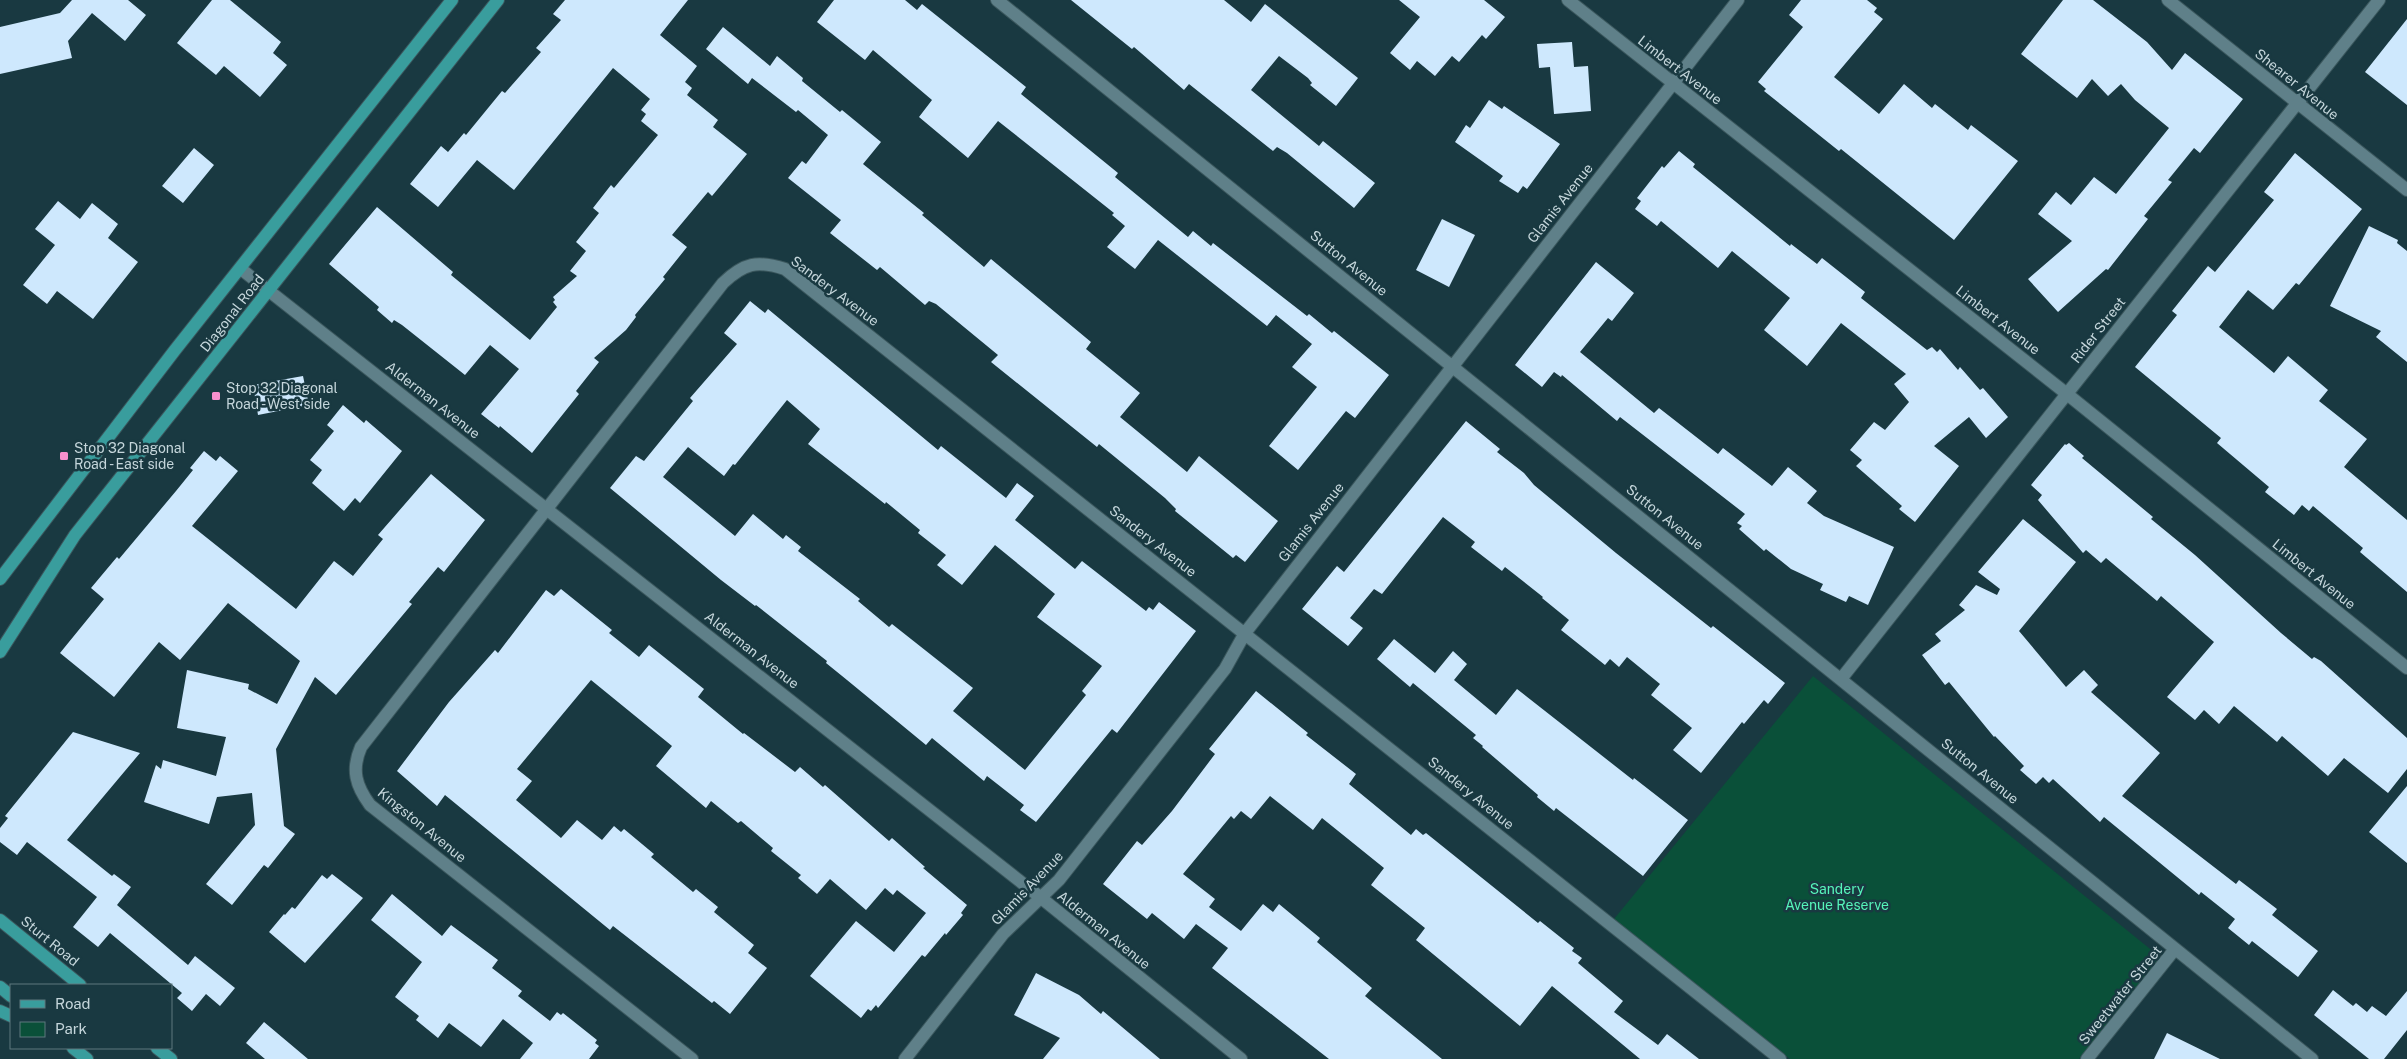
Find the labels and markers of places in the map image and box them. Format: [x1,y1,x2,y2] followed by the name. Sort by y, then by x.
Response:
[226,380,338,412] place label: Stop 32 Diagonal Road - West side
[210,390,222,402] marker: Stop 32 Diagonal Road - West side
[74,440,186,472] place label: Stop 32 Diagonal Road - East side
[58,450,70,462] marker: Stop 32 Diagonal Road - East side

